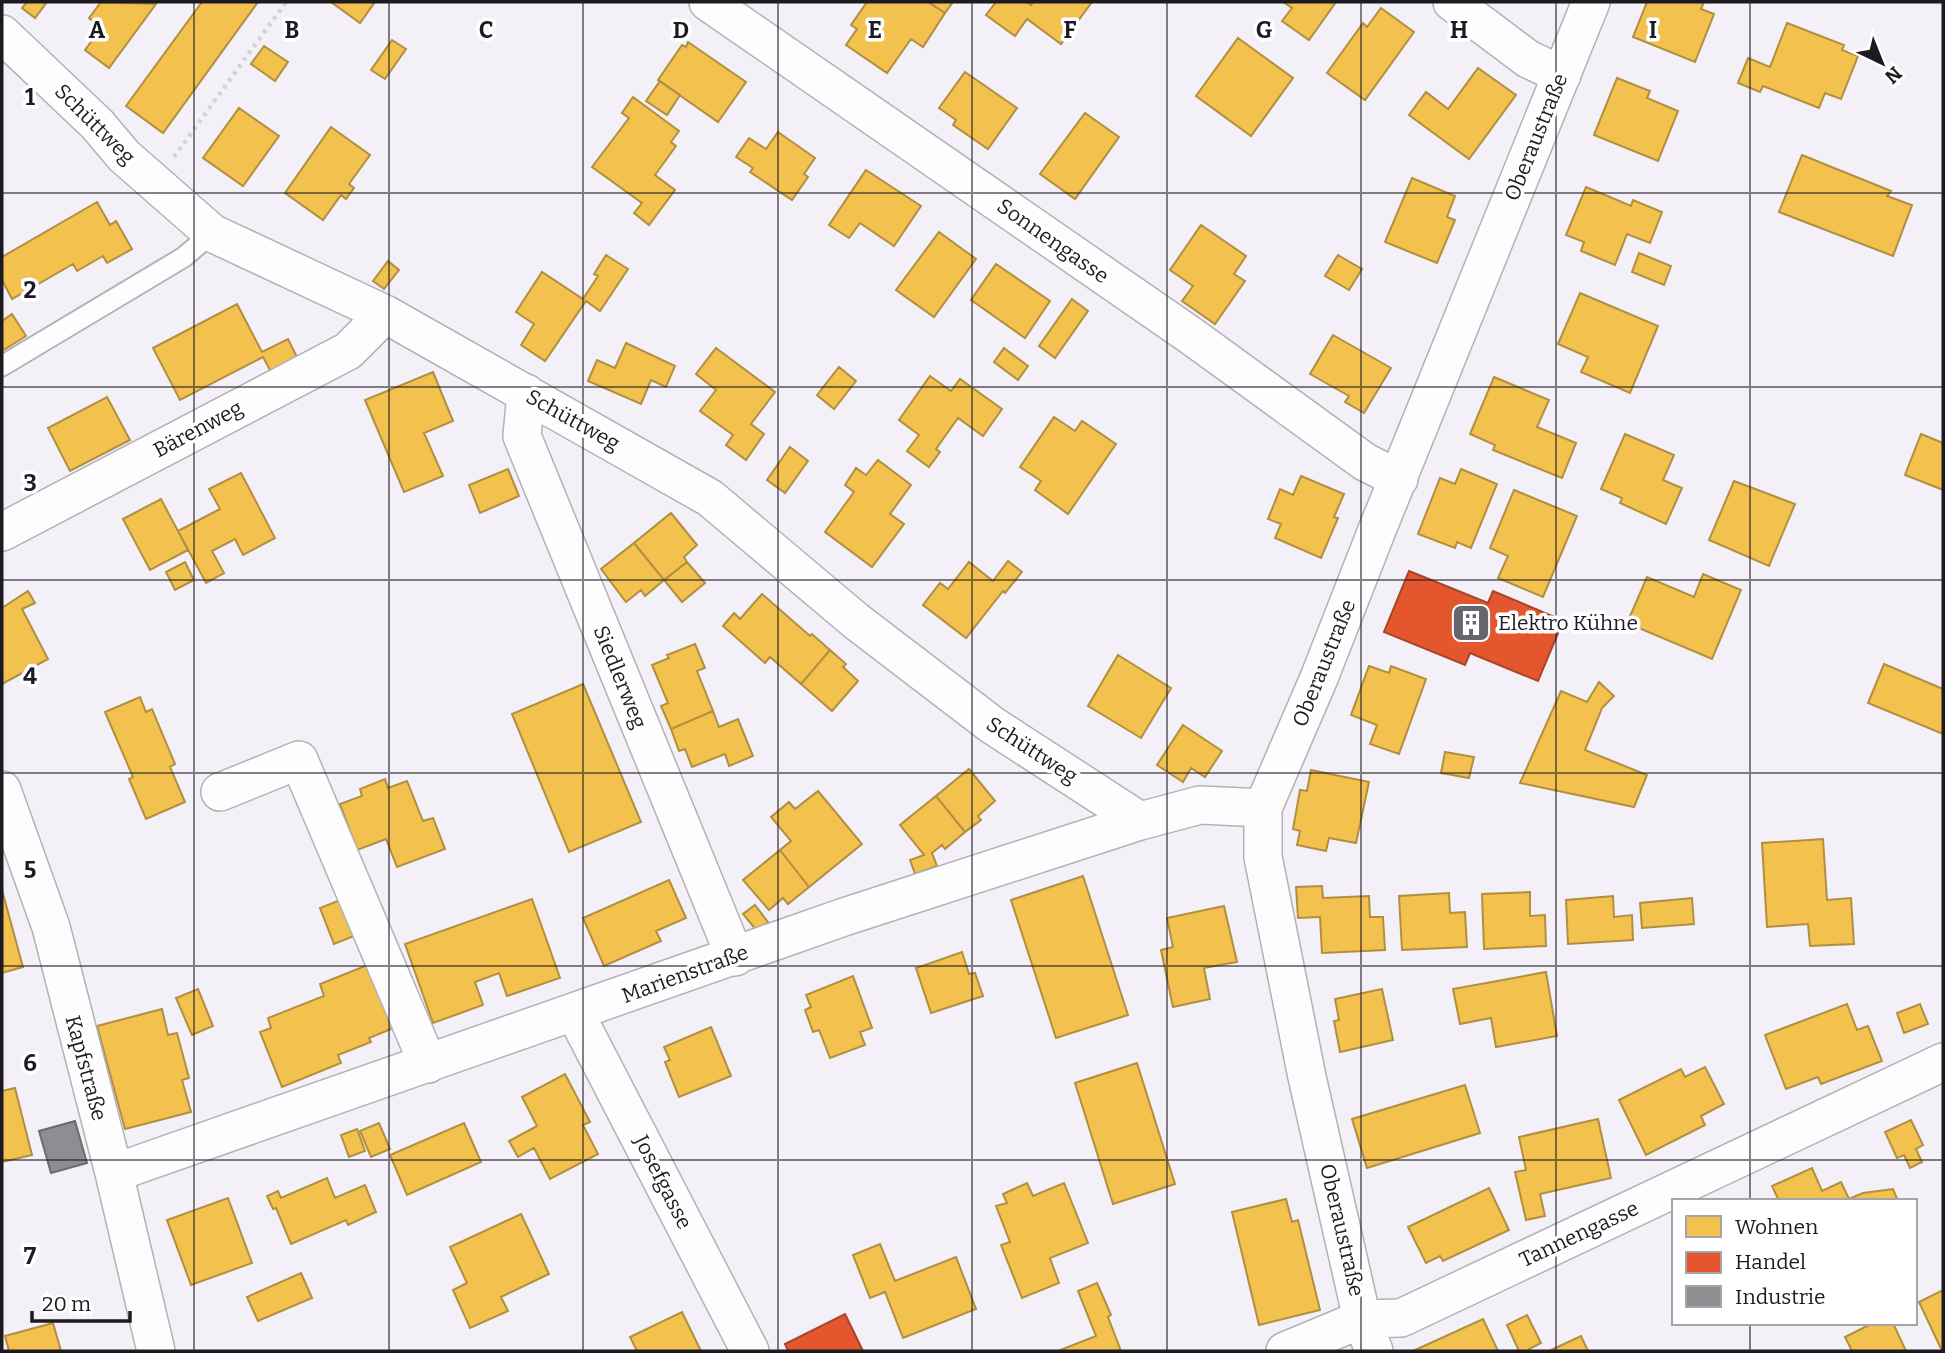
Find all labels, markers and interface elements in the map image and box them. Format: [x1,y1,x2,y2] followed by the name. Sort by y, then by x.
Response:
[89,16,106,44] text: A
[285,16,299,44] text: B
[479,16,493,44] text: C
[673,16,689,44] text: D
[868,16,882,44] text: E
[1064,16,1077,44] text: F
[1256,16,1273,44] text: G
[1450,16,1468,44] text: H
[1649,16,1657,44] text: I
[1847,28,1917,98] north arrow
[1880,62,1906,89] text: N
[1499,70,1573,204] street label: Oberaustraße
[49,78,141,170] street label: Schüttweg
[25,83,35,111] text: 1
[992,193,1114,289] street label: Sonnengasse
[24,276,37,304] text: 2
[521,384,625,457] street label: Schüttweg
[149,395,247,463] street label: Bärenweg
[23,469,37,497] text: 3
[1287,596,1361,730] street label: Oberaustraße
[1450,602,1492,644] building icon: Elektro Kühne
[1498,610,1638,636] place label: Elektro Kühne
[588,622,653,733] street label: Siedlerweg
[23,662,37,690] text: 4
[982,711,1083,789] street label: Schüttweg
[24,856,36,884] text: 5
[618,939,752,1009] street label: Marienstraße
[59,1012,113,1124] street label: Kapfstraße
[23,1049,37,1077] text: 6
[628,1130,698,1233] street label: Josefgasse
[1314,1161,1370,1299] street label: Oberaustraße
[1515,1195,1643,1273] street label: Tannengasse
[1672,1199,1917,1325] legend
[1735,1214,1818,1240] text: Wohnen
[24,1242,37,1270] text: 7
[1735,1249,1806,1275] text: Handel
[32,1280,130,1324] scale bar
[1735,1284,1826,1310] text: Industrie
[42,1291,91,1317] text: 20 m

